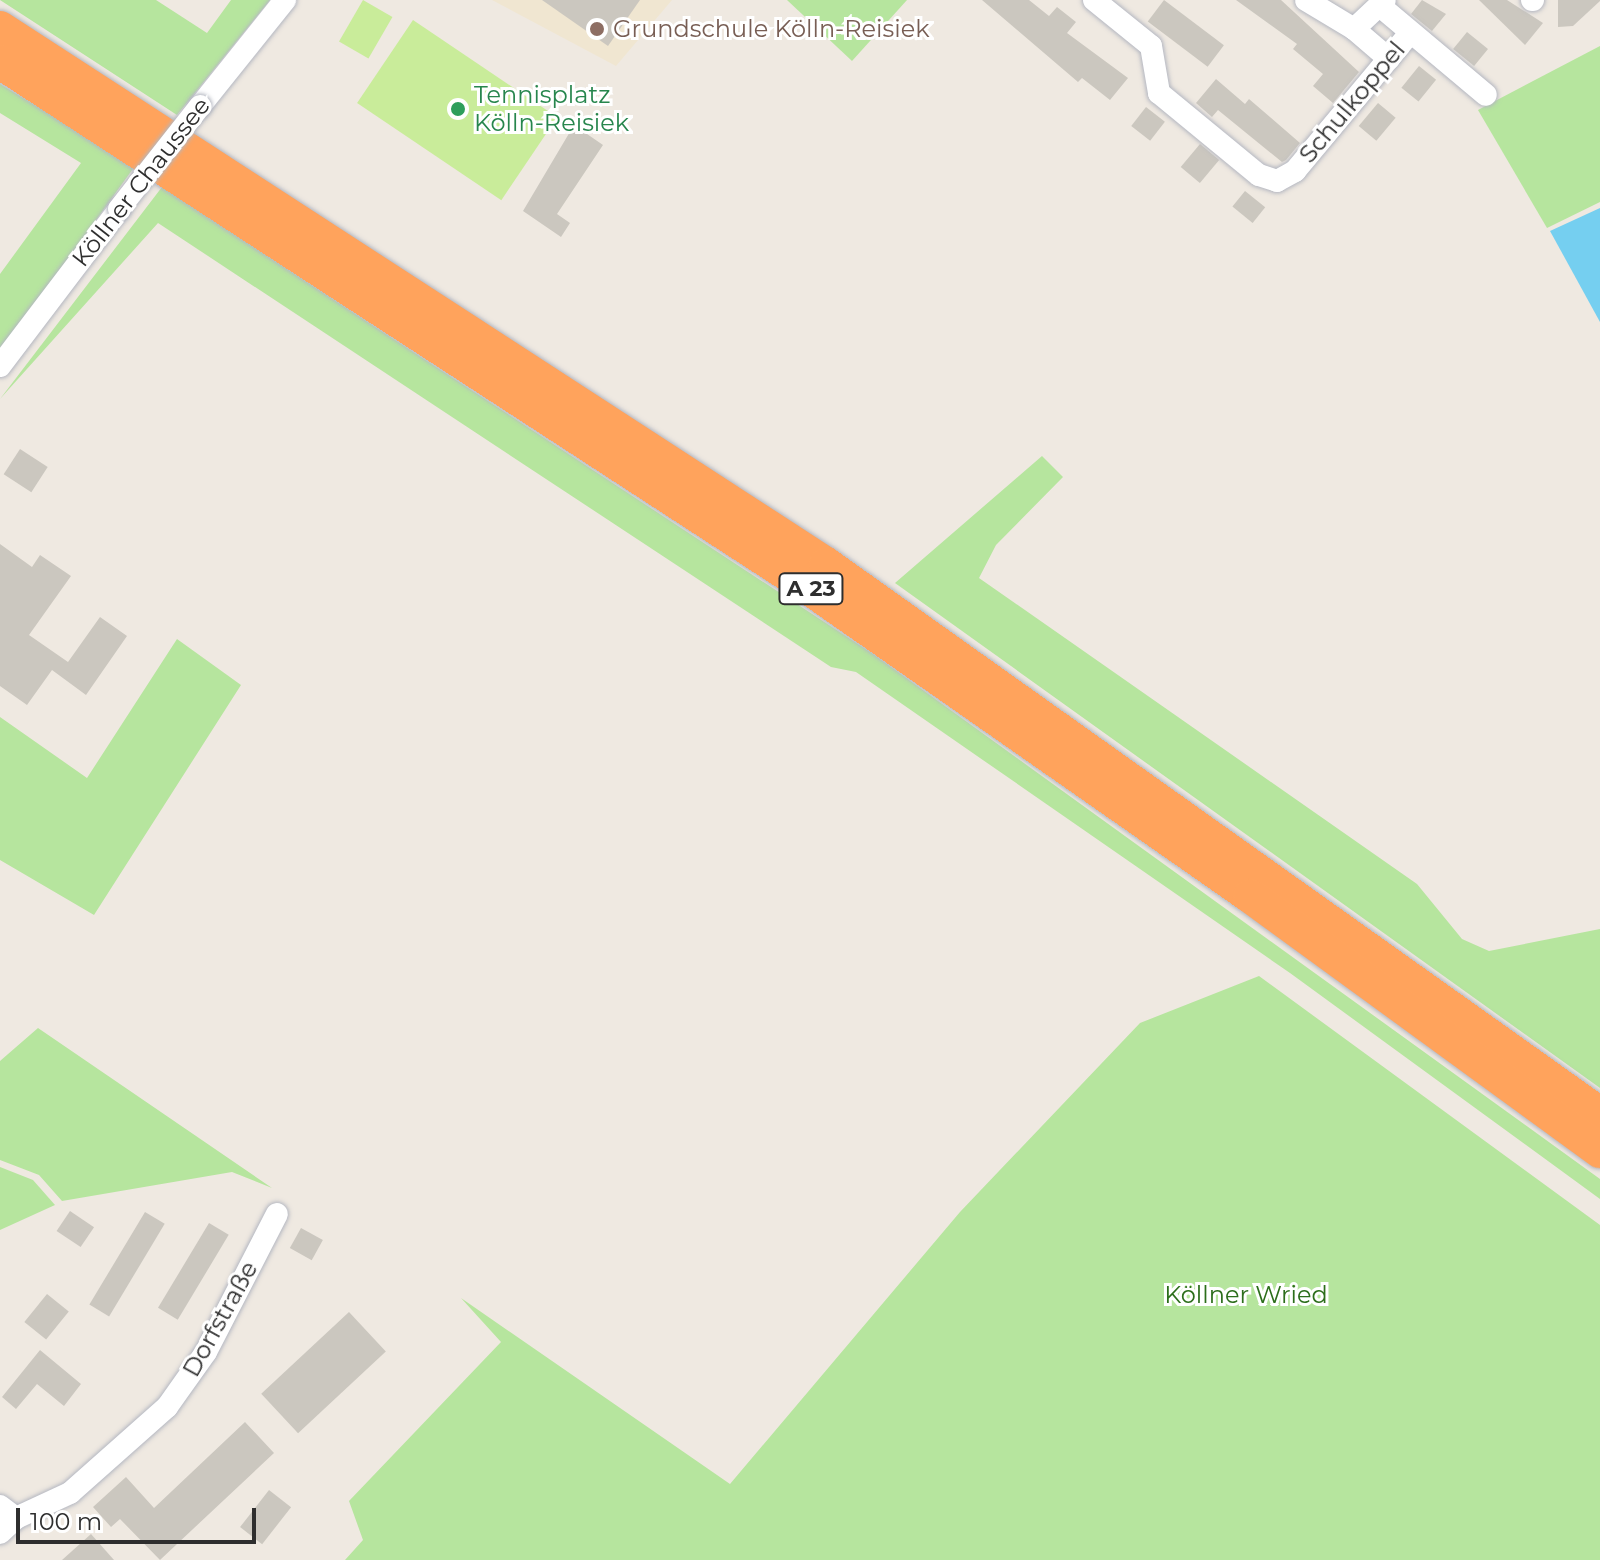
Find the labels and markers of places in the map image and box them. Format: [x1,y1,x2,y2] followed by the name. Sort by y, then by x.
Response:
[613,15,930,43] place label: Grundschule Kölln-Reisiek
[588,20,606,38] marker: Grundschule Kölln-Reisiek
[474,81,629,137] place label: Tennisplatz Kölln-Reisiek
[449,100,467,118] marker: Tennisplatz Kölln-Reisiek

